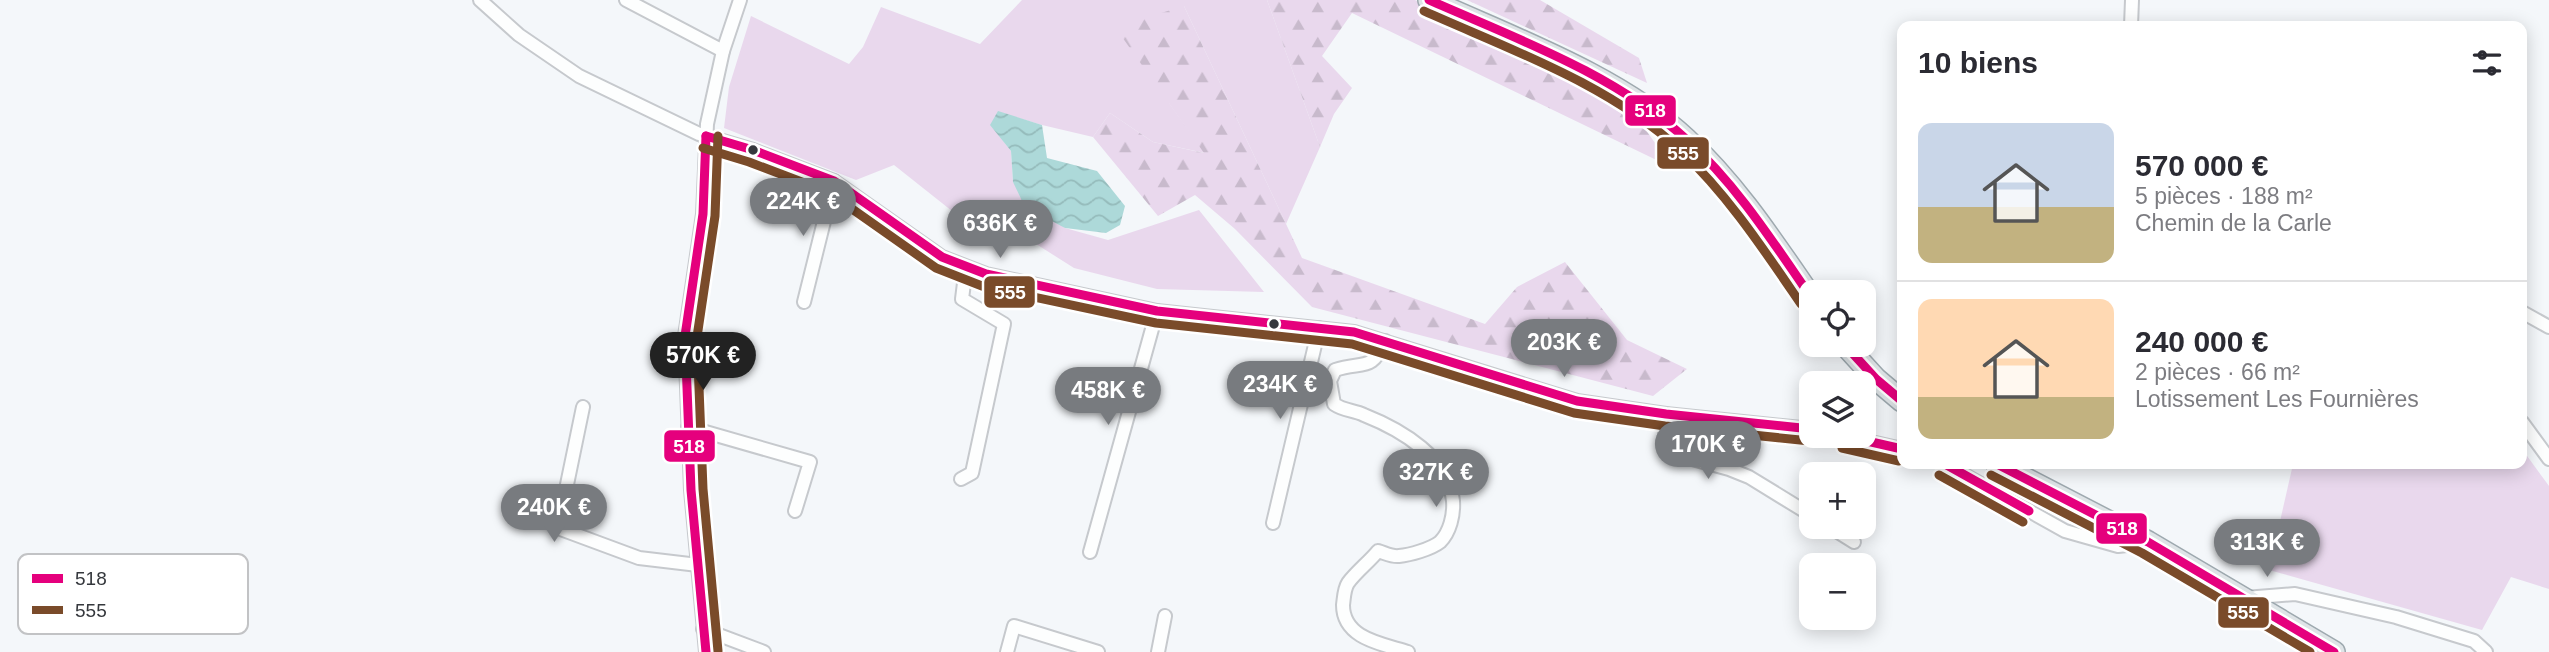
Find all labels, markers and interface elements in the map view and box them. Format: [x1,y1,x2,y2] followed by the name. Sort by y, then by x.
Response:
[2468,44,2506,82] icon: filters
[1918,46,2038,79] text: 10 biens
[1624,94,1677,127] line badge: 518
[1634,100,1666,121] text: 518
[1656,136,1710,170] line badge: 555
[746,143,760,157] unlabelled marker
[1667,143,1699,164] text: 555
[2135,149,2268,182] text: 570 000 €
[1974,151,2058,235] icon: home
[746,178,860,238] pin: 224K €
[2135,183,2313,209] text: 5 pièces · 188 m²
[766,188,840,214] text: 224K €
[943,201,1057,260] pin: 636K €
[963,210,1037,236] text: 636K €
[2135,210,2332,236] text: Chemin de la Carle
[983,275,1036,309] line badge: 555
[1799,280,1876,630] map controls
[1799,280,1876,357] button: locate
[994,282,1026,303] text: 555
[1267,317,1281,331] unlabelled marker
[1507,320,1621,379] pin: 203K €
[2135,325,2268,358] text: 240 000 €
[1974,327,2058,411] icon: home
[1527,329,1601,355] text: 203K €
[646,332,760,392] pin: 570K €
[666,342,740,368] text: 570K €
[2135,359,2300,385] text: 2 pièces · 66 m²
[1223,362,1337,421] pin: 234K €
[1051,368,1165,427] pin: 458K €
[1243,371,1317,397] text: 234K €
[1799,371,1876,448] button: layers
[1071,377,1145,403] text: 458K €
[2135,386,2419,412] text: Lotissement Les Fournières
[1651,421,1765,481] pin: 170K €
[663,429,716,463] line badge: 518
[1671,431,1745,457] text: 170K €
[673,436,705,457] text: 518
[1379,449,1493,509] pin: 327K €
[1399,459,1473,485] text: 327K €
[1799,462,1876,539] button: +
[497,484,611,544] pin: 240K €
[517,494,591,520] text: 240K €
[2095,512,2148,545] line badge: 518
[2106,518,2138,539] text: 518
[2210,520,2324,579] pin: 313K €
[2230,529,2304,555] text: 313K €
[1799,553,1876,630] button: −
[18,554,248,634] legend
[75,568,107,589] text: 518
[2217,596,2270,629] line badge: 555
[75,600,107,621] text: 555
[2227,602,2259,623] text: 555

